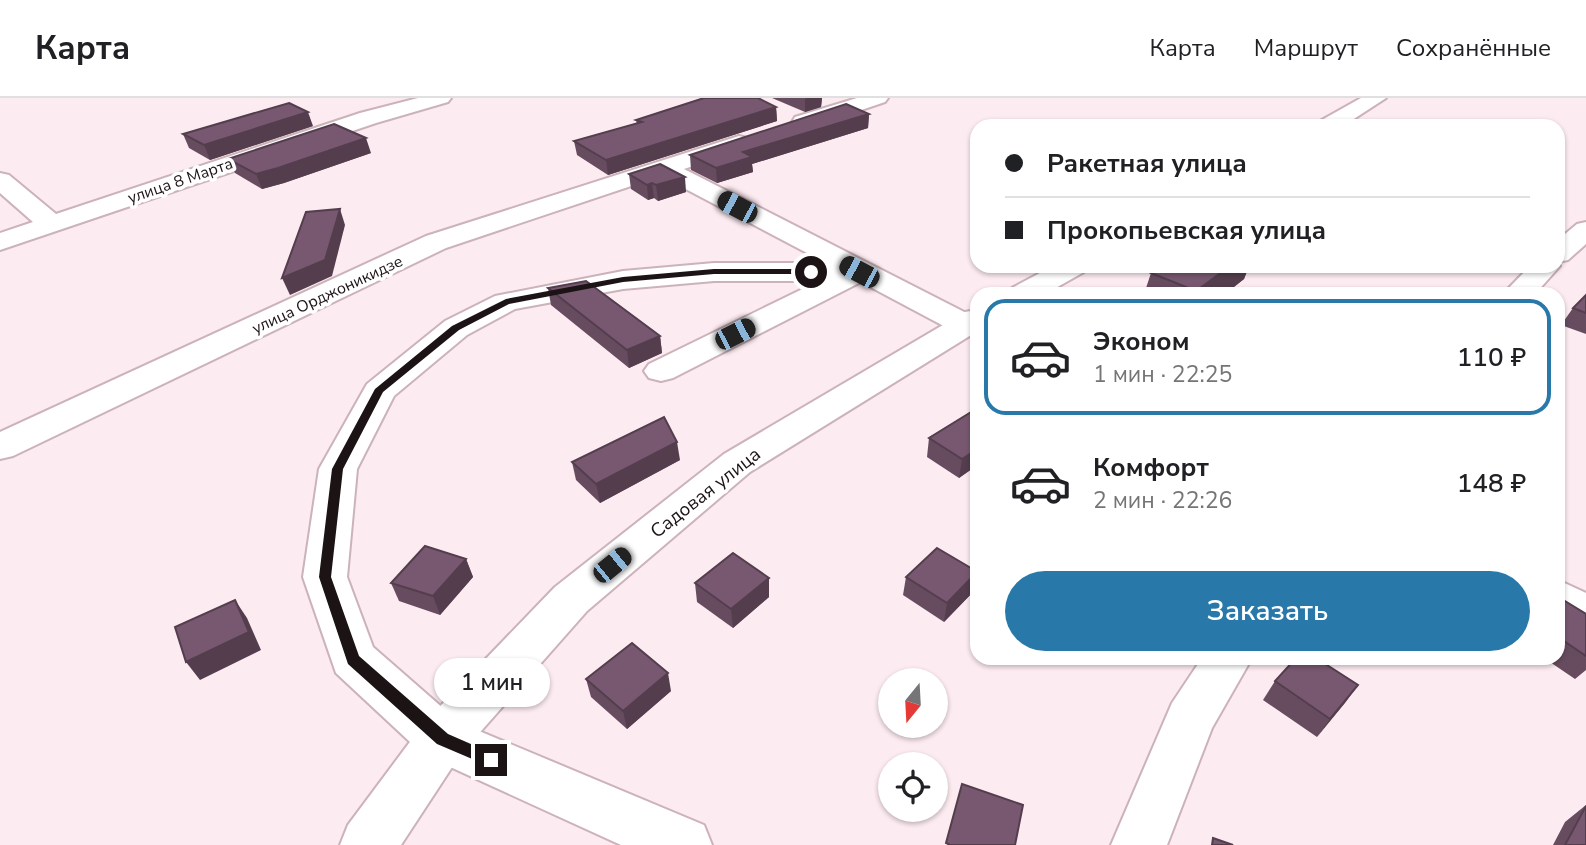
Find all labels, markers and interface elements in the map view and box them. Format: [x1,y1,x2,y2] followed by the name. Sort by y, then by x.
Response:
[35,26,130,71] text: Карта
[1150,32,1216,64] text: Карта
[1254,32,1358,64] text: Маршрут
[1396,32,1551,64] text: Сохранённые
[1047,146,1247,181] text: Ракетная улица
[125,153,236,209] street label: улица 8 Марта
[714,188,761,226] car
[1047,213,1326,248] text: Прокопьевская улица
[248,250,406,340] street label: улица Орджоникидзе
[836,253,883,291] car
[795,256,827,288] route start
[712,315,759,353] car
[1093,324,1190,359] text: Эконом
[1009,326,1072,389] icon: car
[1457,340,1526,375] text: 110 ₽
[1093,359,1232,390] text: 1 мин · 22:25
[645,441,766,544] street label: Садовая улица
[1093,450,1209,485] text: Комфорт
[1009,452,1072,515] icon: car
[1457,466,1526,501] text: 148 ₽
[1093,485,1232,516] text: 2 мин · 22:26
[590,544,635,586] car
[1005,571,1530,651] button: Заказать
[433,658,549,708] callout: 1 мин
[461,667,523,698] text: 1 мин
[878,668,948,738] north arrow
[878,668,948,822] map controls
[475,744,507,776] route end
[878,752,948,822] button: locate

